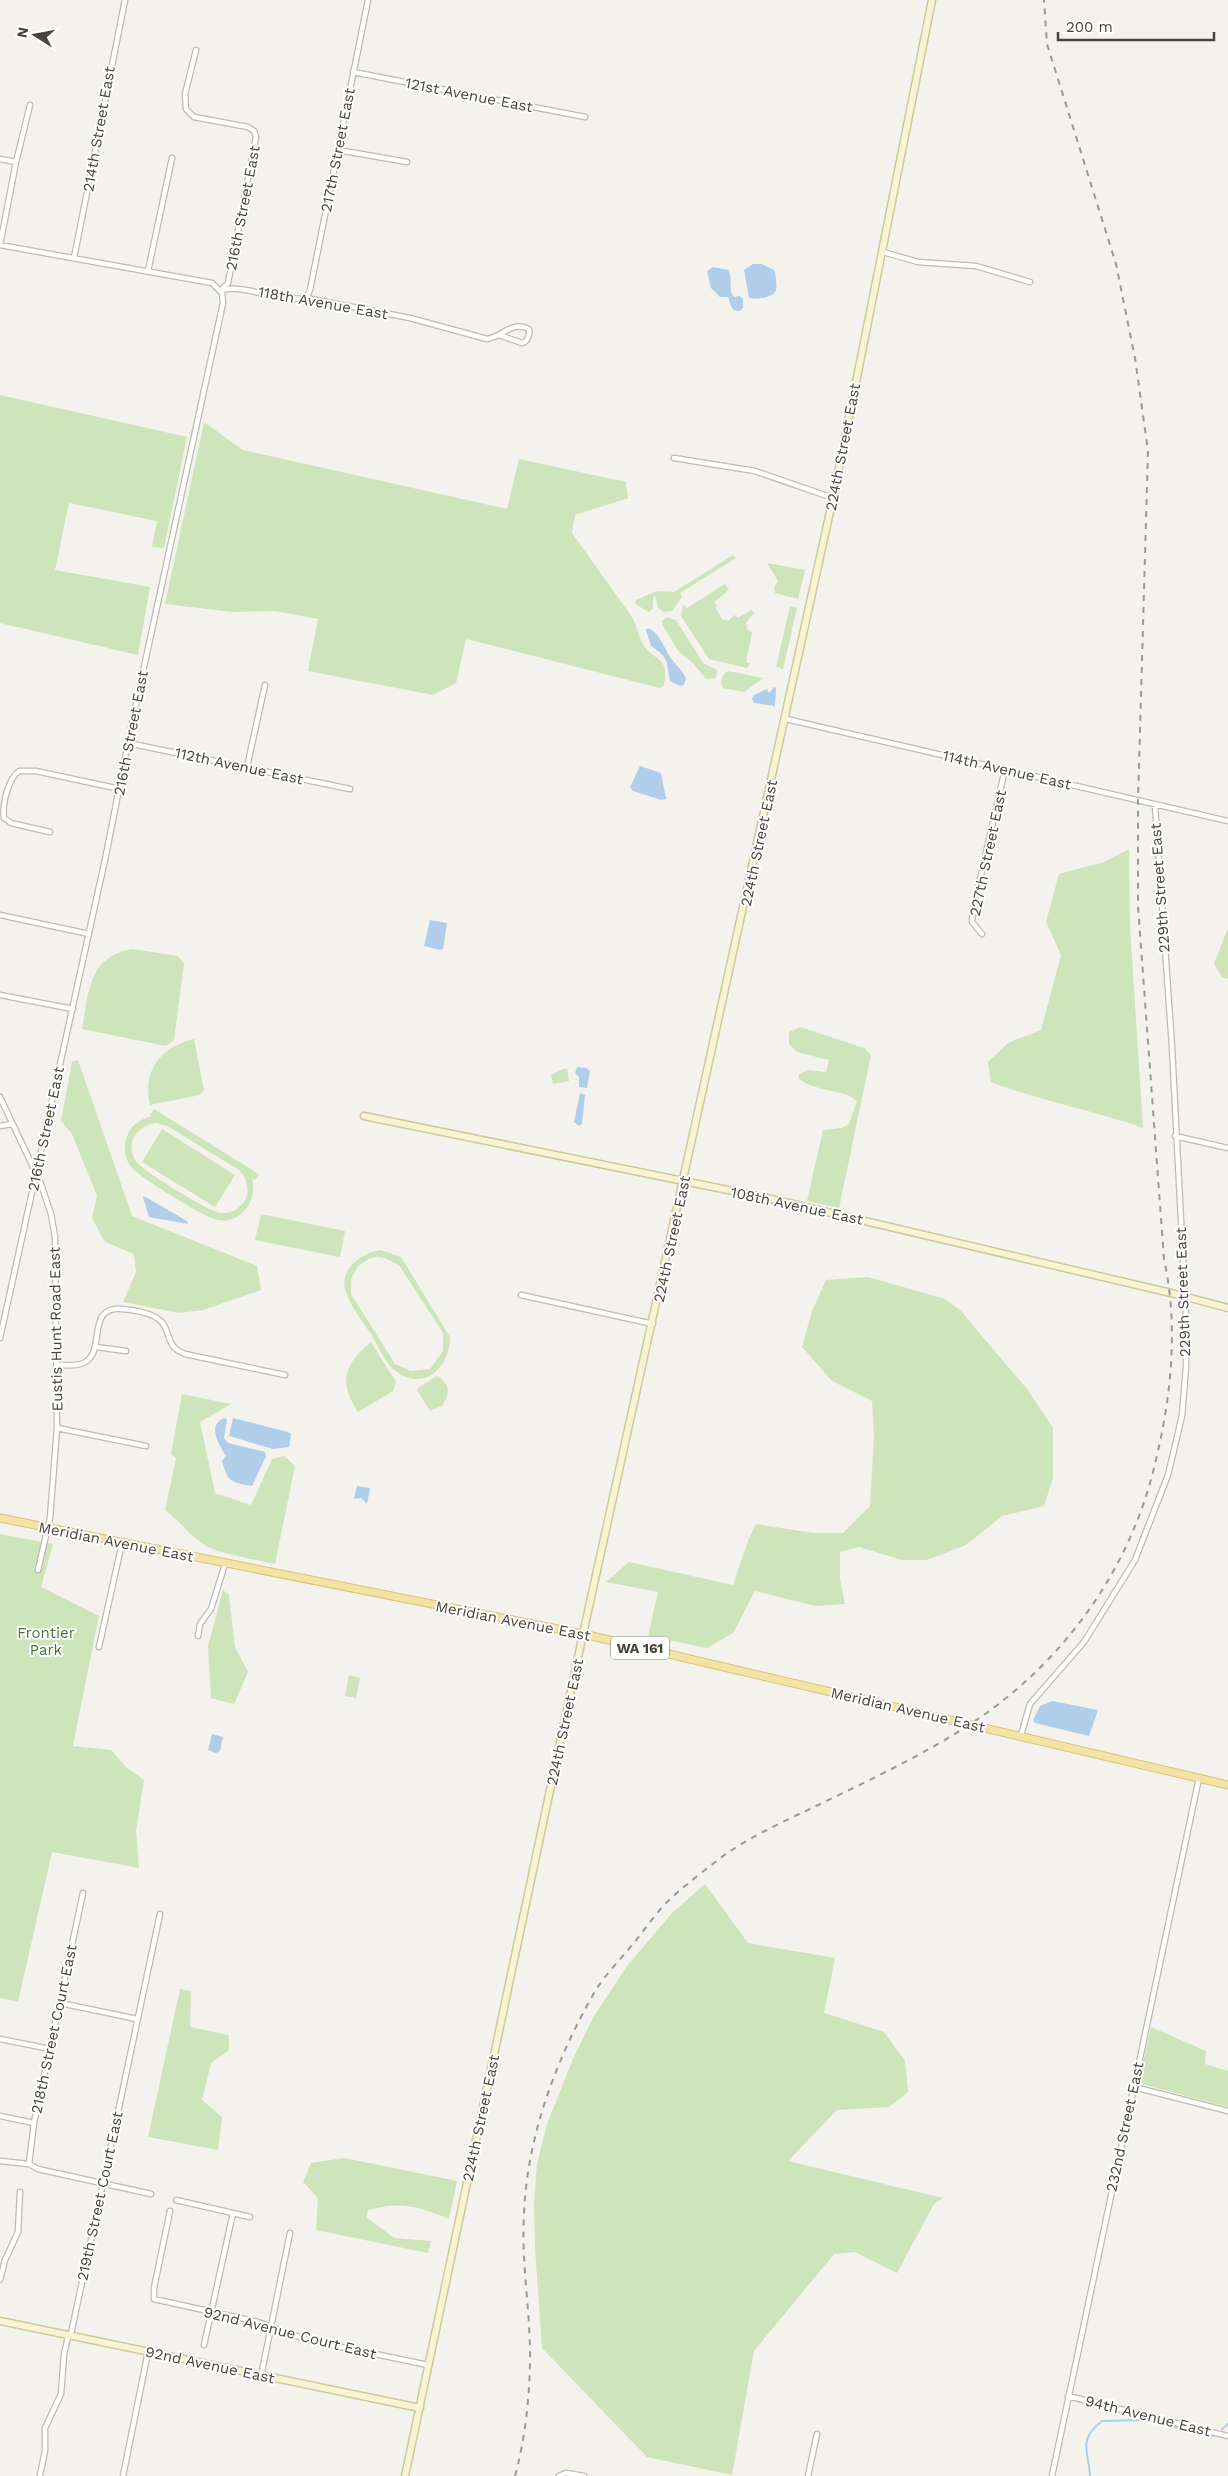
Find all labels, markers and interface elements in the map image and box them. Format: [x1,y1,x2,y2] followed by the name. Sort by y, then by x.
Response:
[10,10,60,60] north arrow
[1058,10,1214,42] scale bar
[1066,18,1113,36] text: 200 m
[13,26,31,39] text: N
[79,64,119,193] street label: 214th Street East
[404,74,535,116] street label: 121st Avenue East
[317,86,359,214] street label: 217th Street East
[222,143,264,272] street label: 216th Street East
[257,283,390,323] street label: 118th Avenue East
[822,381,864,512] street label: 224th Street East
[110,668,152,797] street label: 216th Street East
[173,744,306,789] street label: 112th Avenue East
[941,746,1074,794] street label: 114th Avenue East
[737,777,781,908] street label: 224th Street East
[966,787,1010,918] street label: 227th Street East
[1146,822,1174,953] street label: 229th Street East
[24,1064,68,1193] street label: 216th Street East
[650,1173,694,1304] street label: 224th Street East
[729,1183,866,1229] street label: 108th Avenue East
[1172,1226,1194,1357] street label: 229th Street East
[46,1246,66,1411] street label: Eustis Hunt Road East
[37,1518,196,1566] street label: Meridian Avenue East
[434,1597,593,1645] street label: Meridian Avenue East
[17,1624,75,1659] park label: Frontier Park
[611,1636,669,1660] road number: WA 161
[543,1656,587,1787] street label: 224th Street East
[829,1684,987,1737] street label: Meridian Avenue East
[27,1942,81,2115] street label: 218th Street Court East
[459,2052,503,2183] street label: 224th Street East
[1102,2060,1148,2194] street label: 232nd Street East
[73,2109,127,2282] street label: 219th Street Court East
[202,2303,379,2363] street label: 92nd Avenue Court East
[144,2343,277,2388] street label: 92nd Avenue East
[1083,2392,1213,2440] street label: 94th Avenue East

